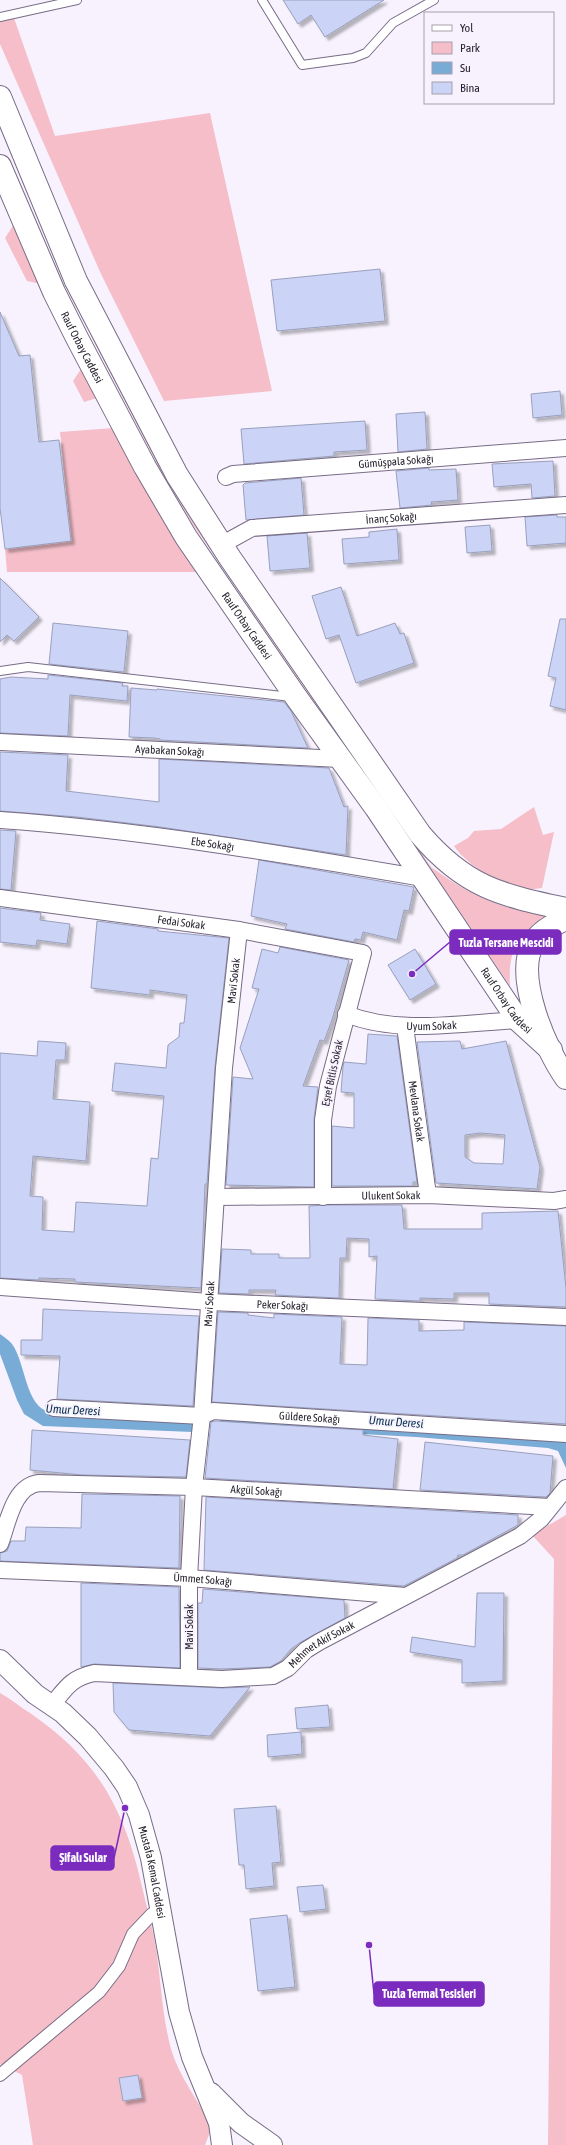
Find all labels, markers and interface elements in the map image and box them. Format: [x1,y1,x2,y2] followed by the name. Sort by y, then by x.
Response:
[424,12,554,104] legend
[460,21,474,35] text: Yol
[460,41,481,55] text: Park
[460,61,471,75] text: Su
[460,81,480,95] text: Bina
[59,310,106,385] street label: Rauf Orbay Caddesi
[358,452,434,470] street label: Gümüşpala Sokağı
[365,510,417,526] street label: İnanç Sokağı
[220,590,274,661] street label: Rauf Orbay Caddesi
[135,743,205,758] street label: Ayabakan Sokağı
[190,835,235,853] street label: Ebe Sokağı
[157,913,206,931] street label: Fedai Sokak
[450,930,561,954] callout: Tuzla Tersane Mescidi
[459,936,554,950] text: Tuzla Tersane Mescidi
[225,957,242,1004] street label: Mavi Sokak
[479,965,534,1036] street label: Rauf Orbay Caddesi
[406,1019,457,1032] street label: Uyum Sokak
[319,1038,345,1107] street label: Eşref Bitlis Sokak
[407,1080,427,1143] street label: Mevlana Sokak
[361,1189,421,1202] street label: Ulukent Sokak
[202,1280,217,1327] street label: Mavi Sokak
[256,1298,308,1312] street label: Peker Sokağı
[45,1402,101,1418] water label: Umur Deresi
[279,1409,340,1425] street label: Güldere Sokağı
[368,1413,424,1431] water label: Umur Deresi
[230,1483,283,1498] street label: Akgül Sokağı
[173,1571,233,1588] street label: Ümmet Sokağı
[183,1604,195,1650] street label: Mavi Sokak
[286,1618,357,1670] street label: Mehmet Akif Sokak
[136,1825,168,1919] street label: Mustafa Kemal Caddesi
[51,1846,114,1870] callout: Şifalı Sular
[59,1851,107,1865] text: Şifalı Sular
[374,1982,484,2006] callout: Tuzla Termal Tesisleri
[382,1987,476,2001] text: Tuzla Termal Tesisleri

